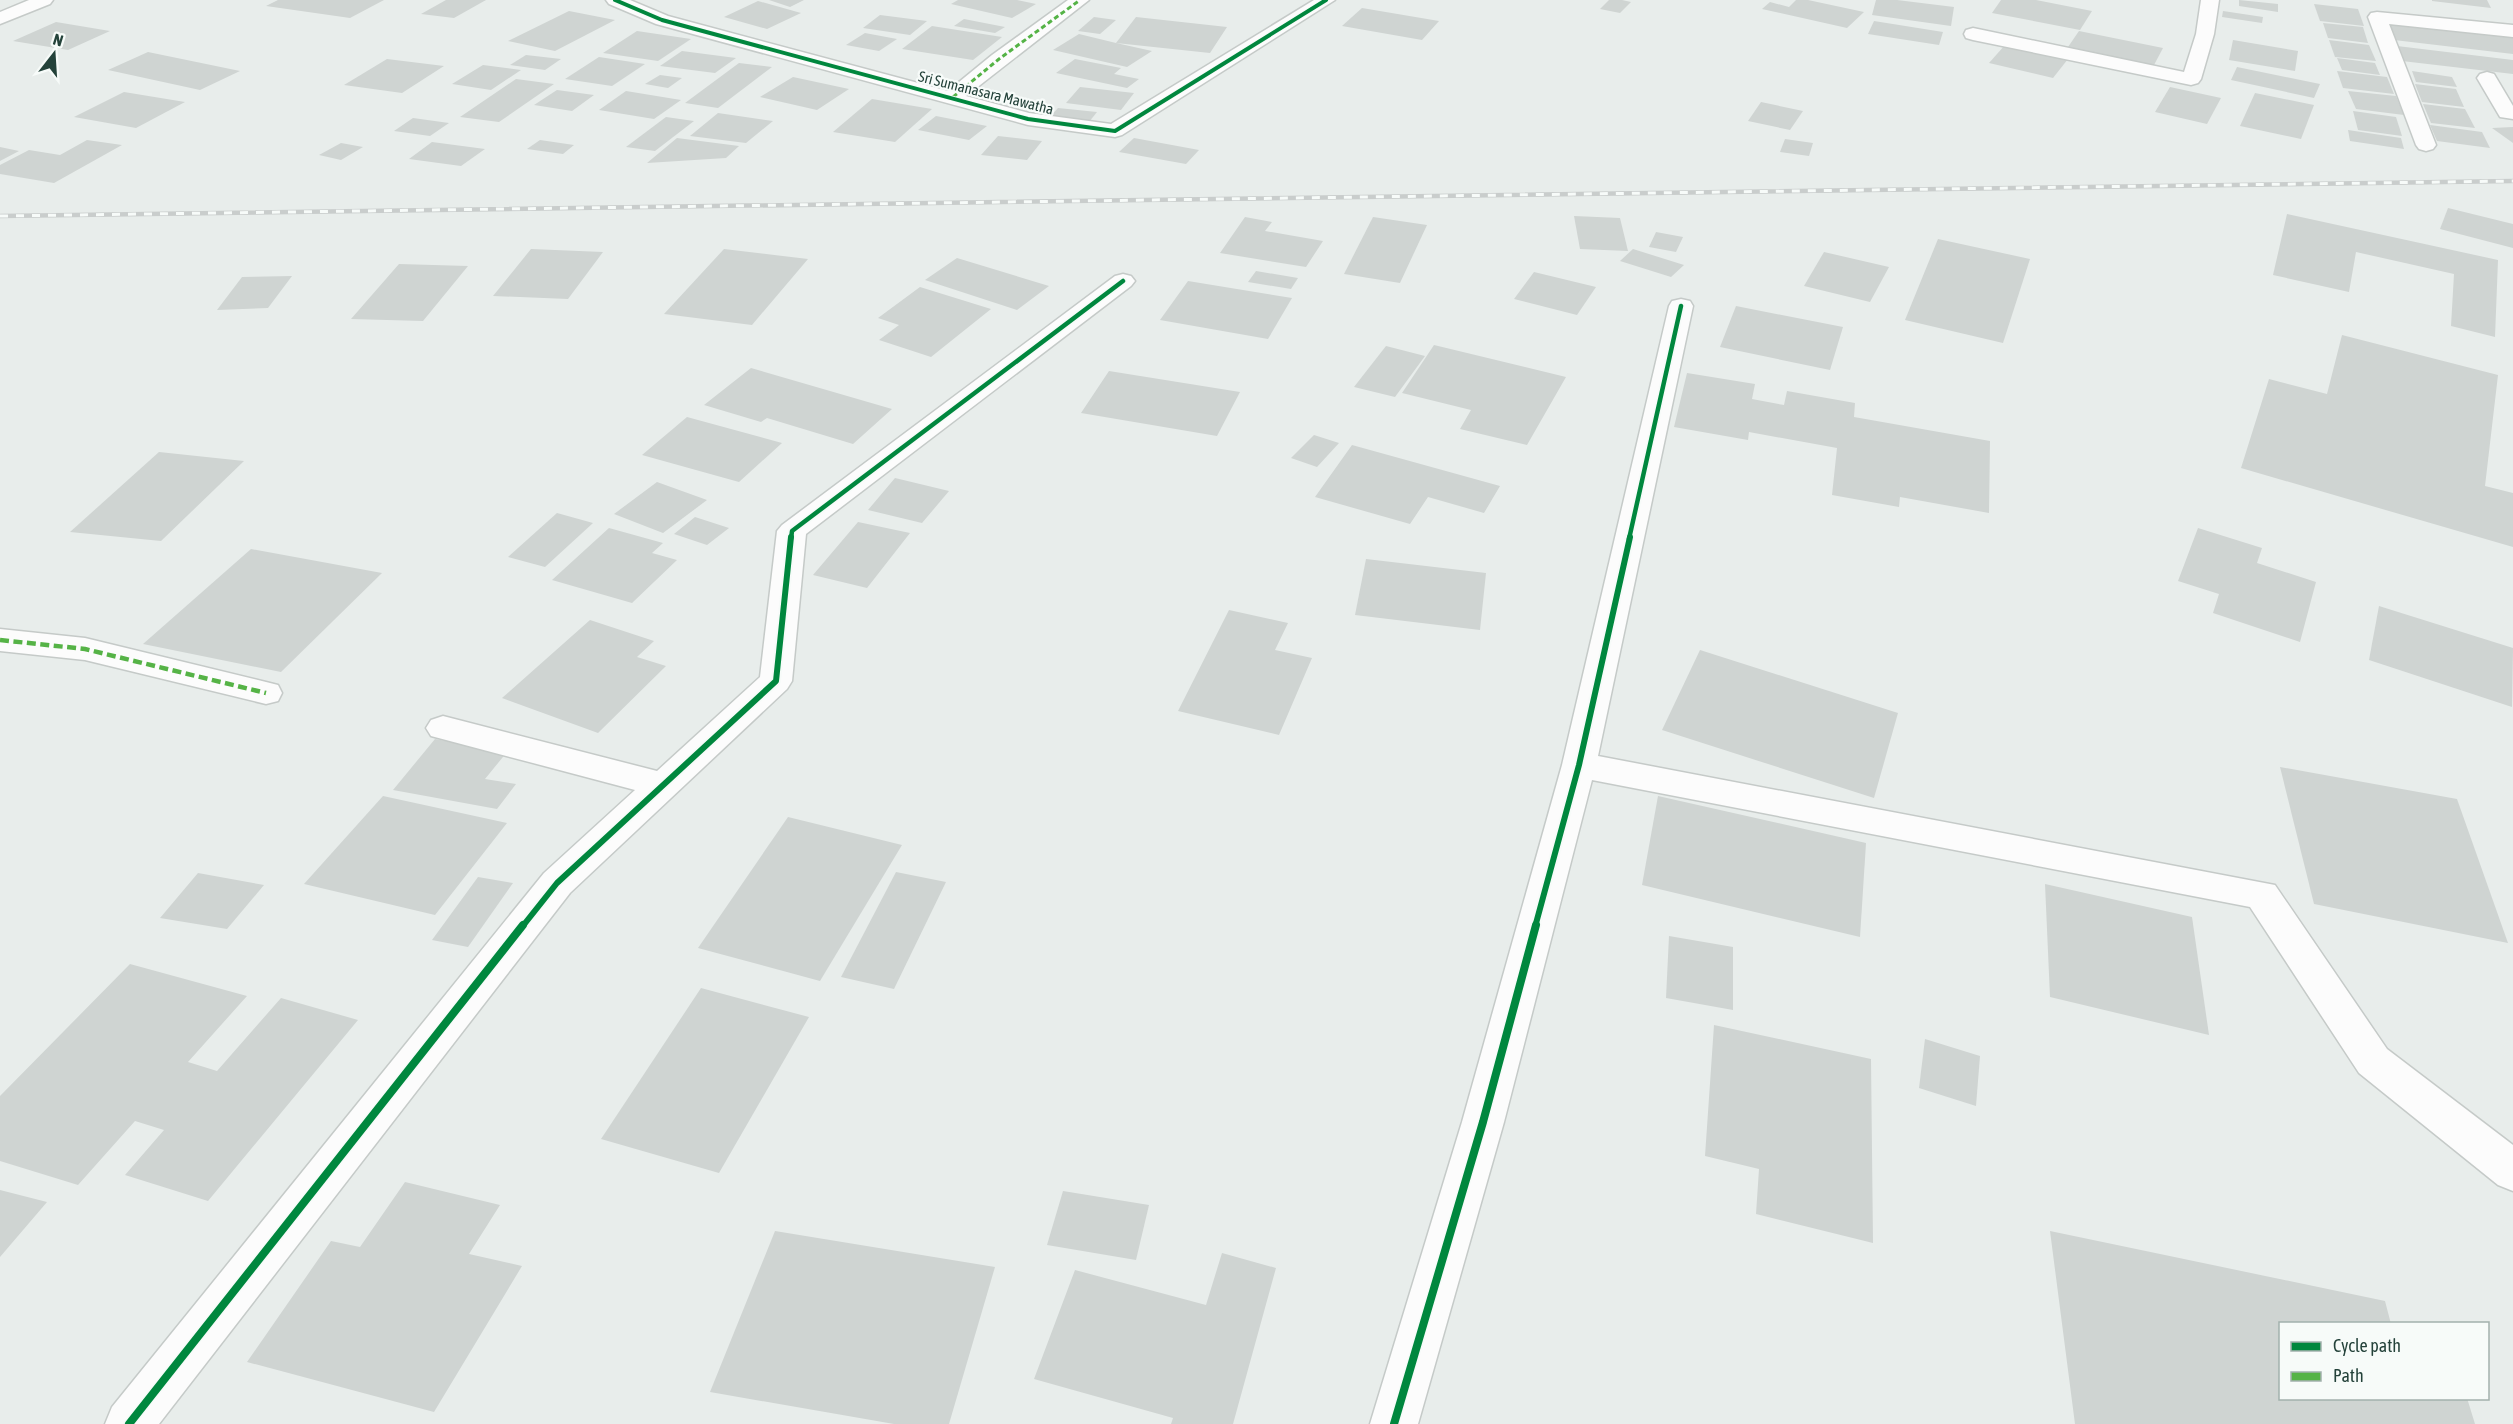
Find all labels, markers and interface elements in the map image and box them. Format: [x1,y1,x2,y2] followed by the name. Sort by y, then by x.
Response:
[24,24,84,84] north arrow
[51,30,66,50] text: N
[917,68,1055,118] street label: Sri Sumanasara Mawatha
[2279,1322,2489,1400] legend
[2333,1335,2401,1356] text: Cycle path
[2333,1365,2364,1386] text: Path

